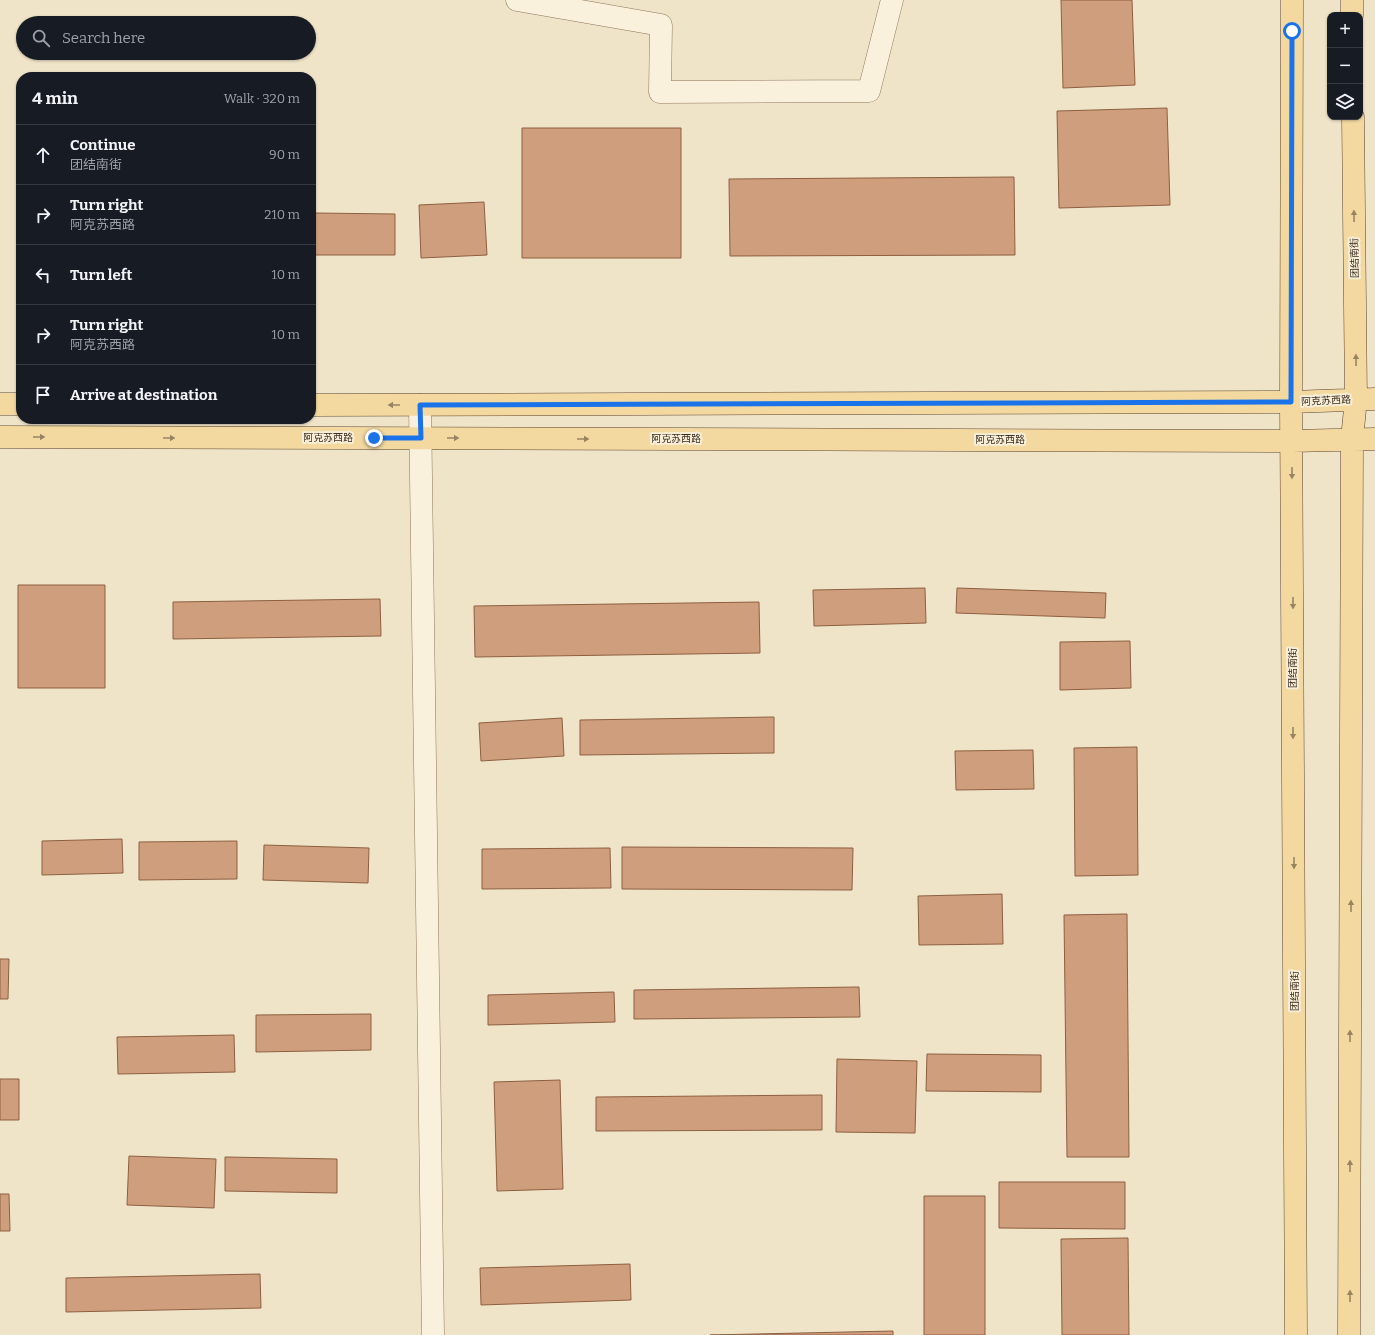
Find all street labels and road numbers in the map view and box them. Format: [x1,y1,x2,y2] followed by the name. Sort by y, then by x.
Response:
[1349,238,1361,278] street label: 团结南街
[1301,394,1351,408] street label: 阿克苏西路
[303,432,353,444] street label: 阿克苏西路
[651,433,701,445] street label: 阿克苏西路
[975,434,1025,446] street label: 阿克苏西路
[1287,648,1299,688] street label: 团结南街
[1289,971,1301,1011] street label: 团结南街

